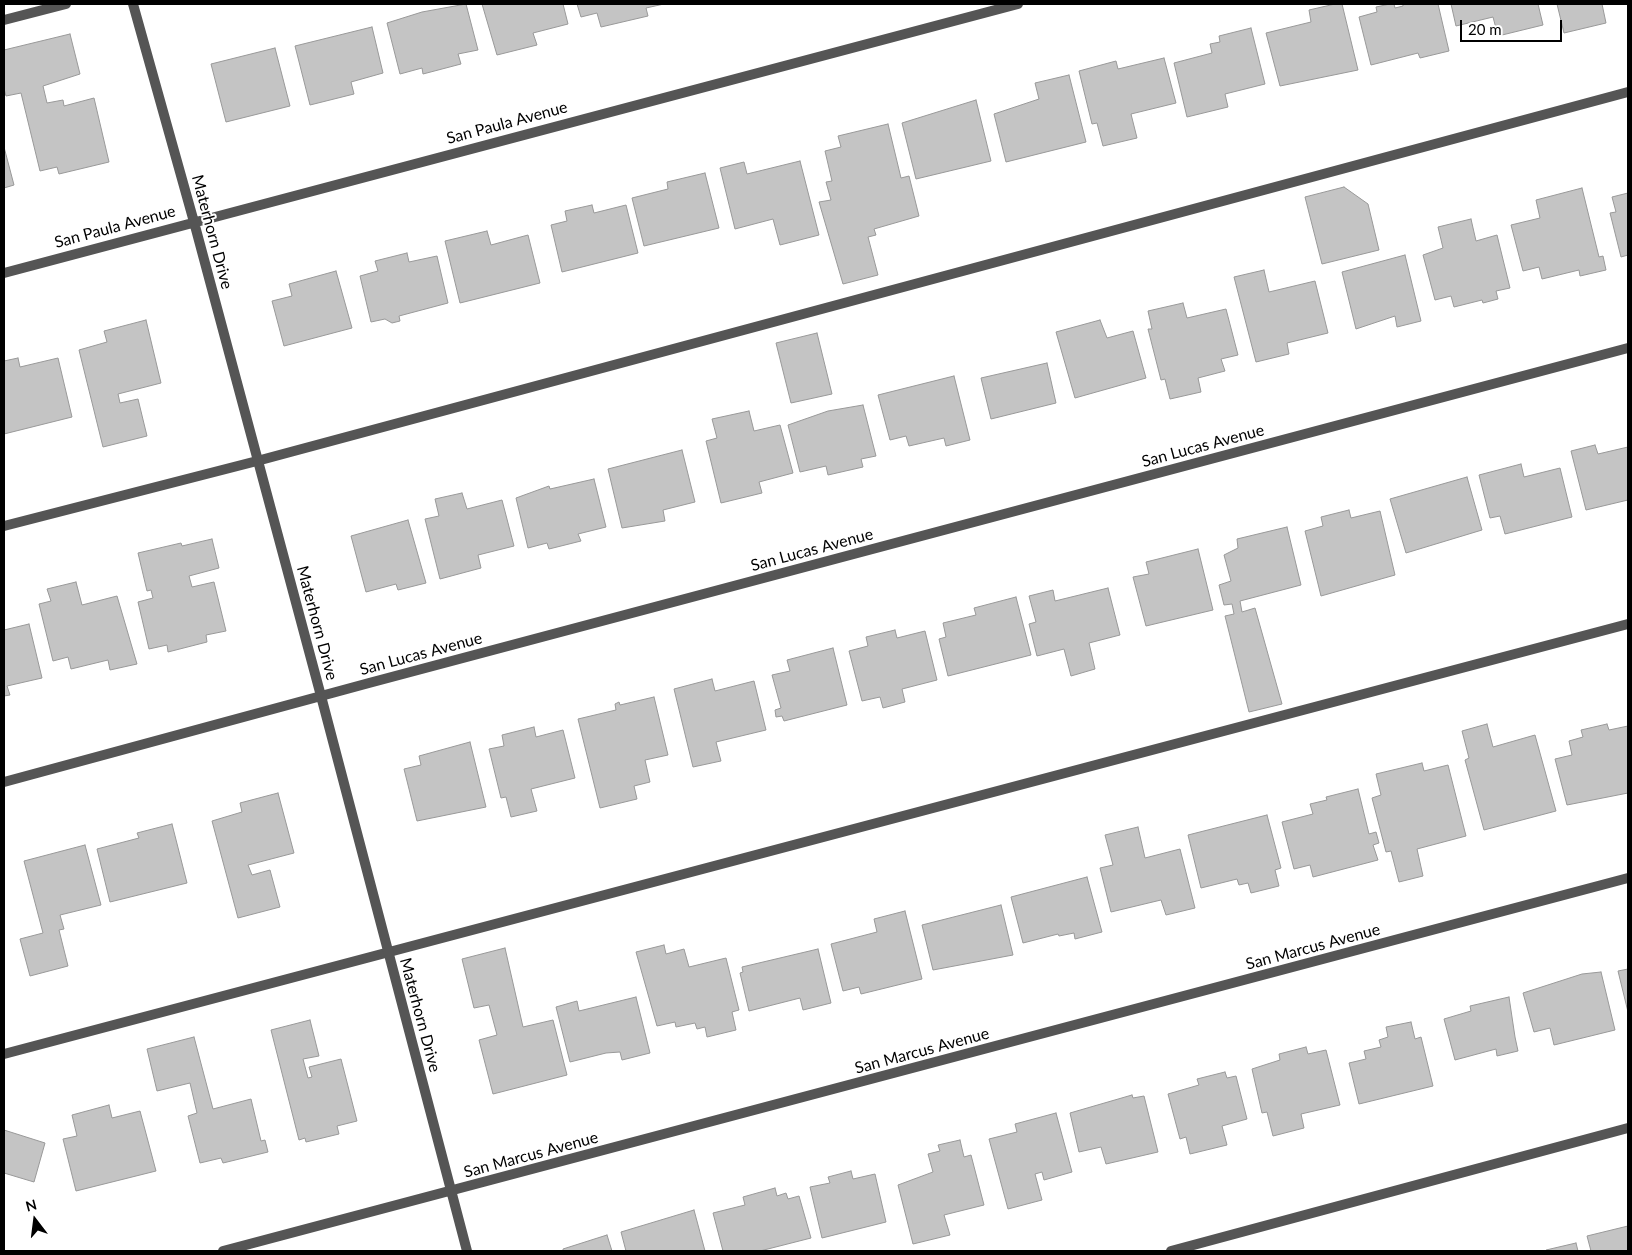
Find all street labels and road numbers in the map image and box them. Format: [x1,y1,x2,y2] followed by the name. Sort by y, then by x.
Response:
[444,98,570,148] street label: San Paula Avenue
[188,173,236,291] street label: Materhorn Drive
[52,202,178,252] street label: San Paula Avenue
[1140,420,1266,472] street label: San Lucas Avenue
[749,524,875,576] street label: San Lucas Avenue
[293,564,341,682] street label: Materhorn Drive
[358,628,484,680] street label: San Lucas Avenue
[1244,920,1382,974] street label: San Marcus Avenue
[396,956,444,1074] street label: Materhorn Drive
[853,1024,991,1078] street label: San Marcus Avenue
[462,1128,600,1182] street label: San Marcus Avenue

